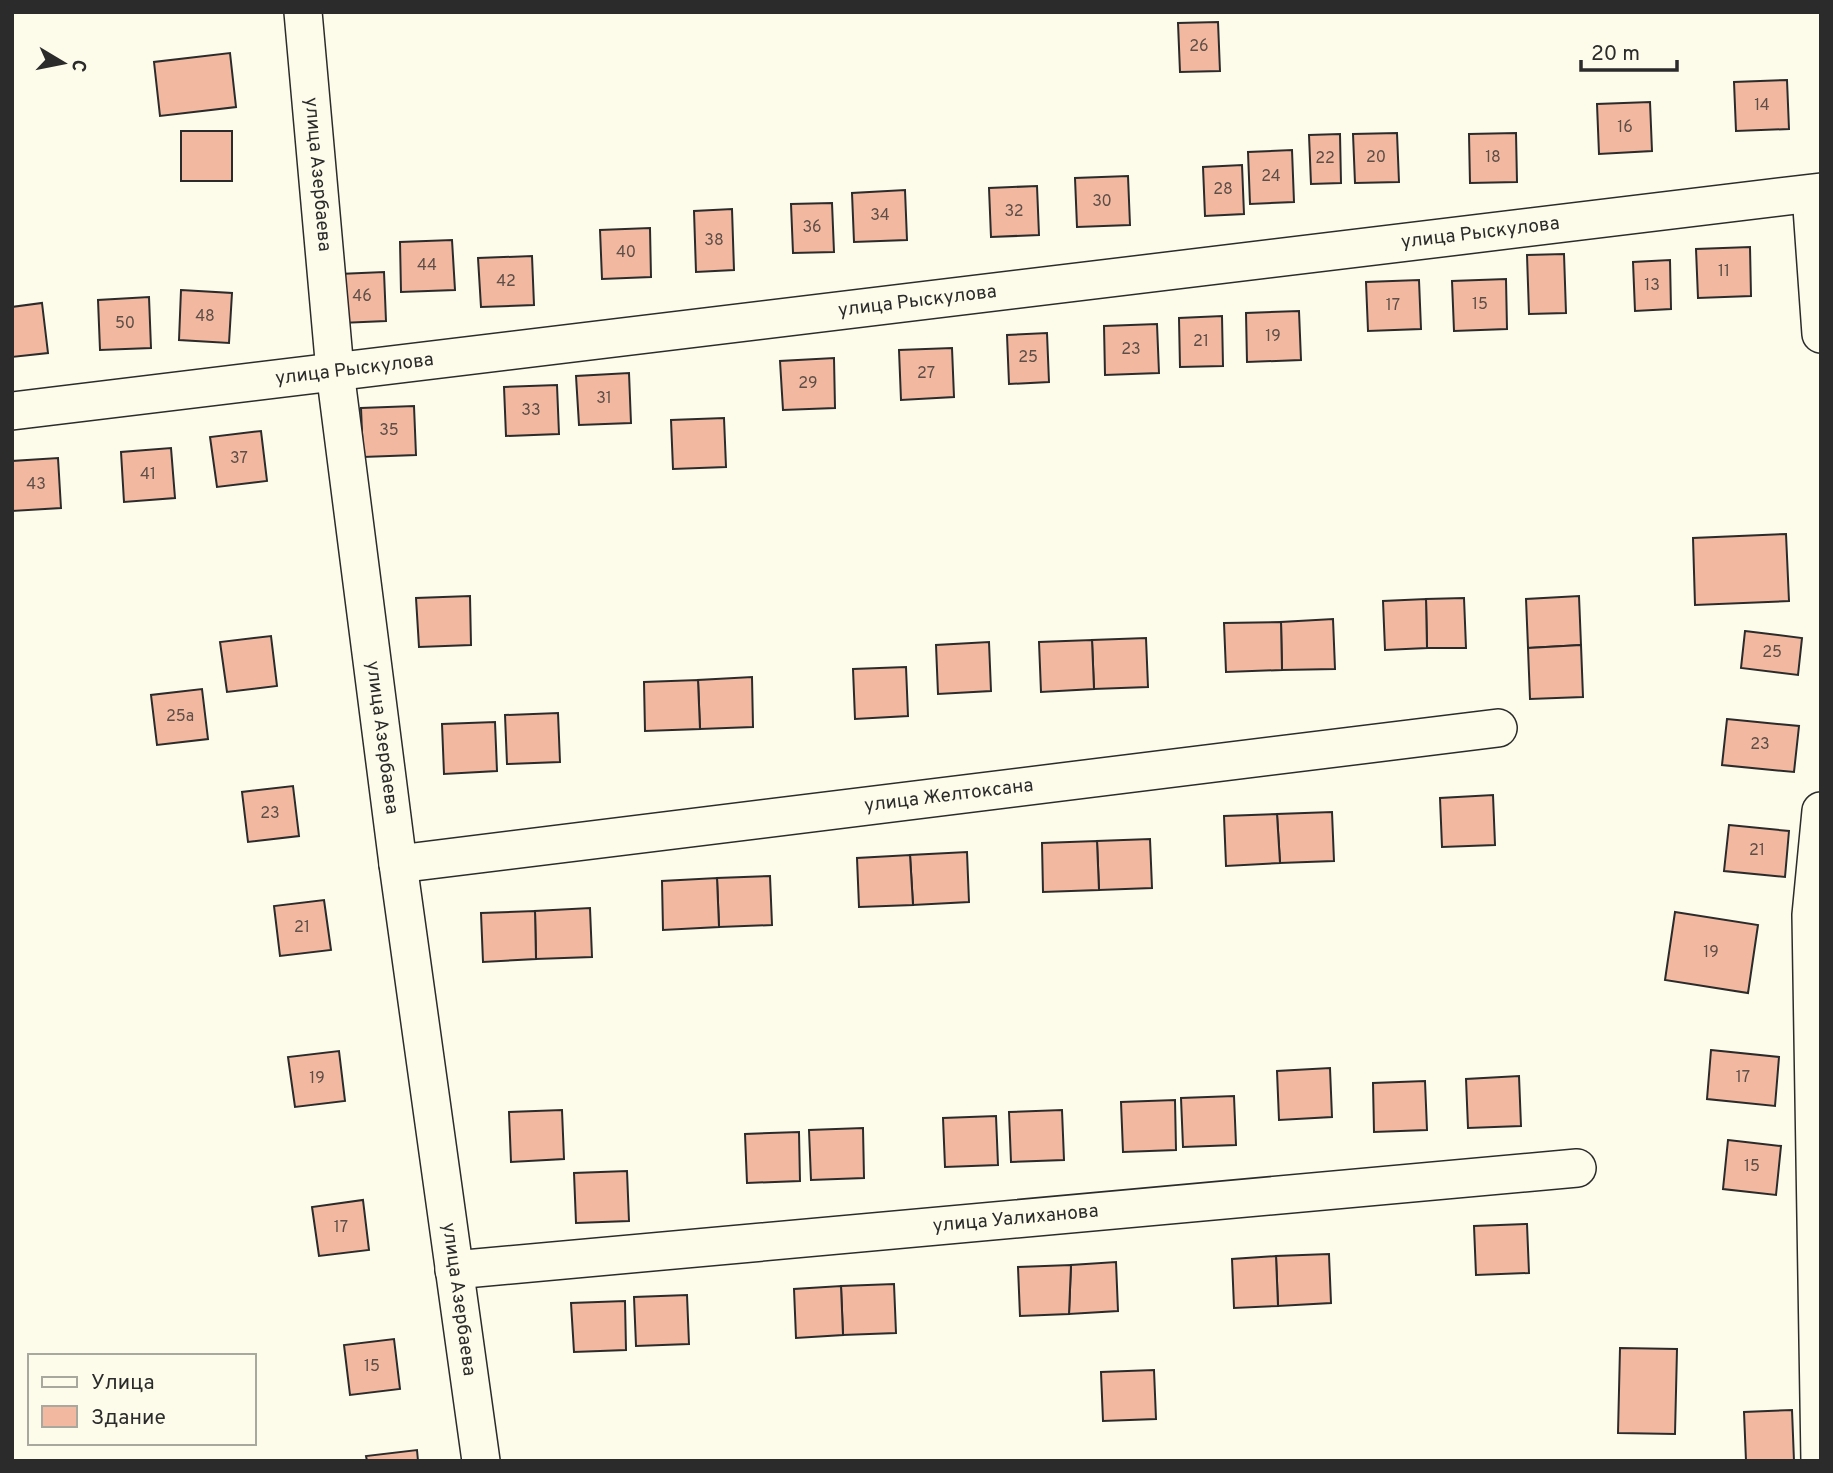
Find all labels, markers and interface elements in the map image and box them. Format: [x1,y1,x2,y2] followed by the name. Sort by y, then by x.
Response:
[28,28,98,98] north arrow
[1581,28,1677,72] scale bar
[1189,37,1209,57] house number: 26
[1591,41,1640,68] text: 20 m
[65,58,91,74] text: С
[299,96,336,252] street label: улица Азербаева
[1754,96,1770,116] house number: 14
[1617,118,1633,138] house number: 16
[1366,148,1386,168] house number: 20
[1485,148,1501,168] house number: 18
[1315,149,1335,169] house number: 22
[1261,167,1281,187] house number: 24
[1213,180,1233,200] house number: 28
[1092,192,1112,212] house number: 30
[1004,202,1024,222] house number: 32
[870,206,890,226] house number: 34
[1400,212,1561,255] street label: улица Рыскулова
[802,218,822,238] house number: 36
[704,231,724,251] house number: 38
[616,243,636,263] house number: 40
[417,256,437,276] house number: 44
[1718,262,1730,282] house number: 11
[496,272,516,292] house number: 42
[1644,276,1660,296] house number: 13
[837,280,998,323] street label: улица Рыскулова
[352,287,372,307] house number: 46
[1472,295,1488,315] house number: 15
[1386,296,1400,316] house number: 17
[195,307,215,327] house number: 48
[115,314,135,334] house number: 50
[1265,327,1281,347] house number: 19
[1193,332,1209,352] house number: 21
[1121,340,1141,360] house number: 23
[274,348,435,391] street label: улица Рыскулова
[1018,348,1038,368] house number: 25
[917,364,935,384] house number: 27
[798,374,818,394] house number: 29
[596,389,612,409] house number: 31
[521,401,541,421] house number: 33
[379,421,399,441] house number: 35
[230,449,248,469] house number: 37
[140,465,156,485] house number: 41
[26,475,46,495] house number: 43
[1762,643,1782,663] house number: 25
[360,659,404,816] street label: улица Азербаева
[166,707,194,727] house number: 25а
[1750,735,1770,755] house number: 23
[863,774,1035,818] street label: улица Желтоксана
[260,804,280,824] house number: 23
[1749,841,1765,861] house number: 21
[294,918,310,938] house number: 21
[1703,943,1719,963] house number: 19
[1736,1068,1750,1088] house number: 17
[309,1069,325,1089] house number: 19
[1744,1157,1760,1177] house number: 15
[932,1200,1100,1238] street label: улица Уалиханова
[334,1218,348,1238] house number: 17
[436,1221,481,1378] street label: улица Азербаева
[28,1354,256,1445] legend
[364,1357,380,1377] house number: 15
[91,1370,155,1397] text: Улица
[91,1405,166,1432] text: Здание

